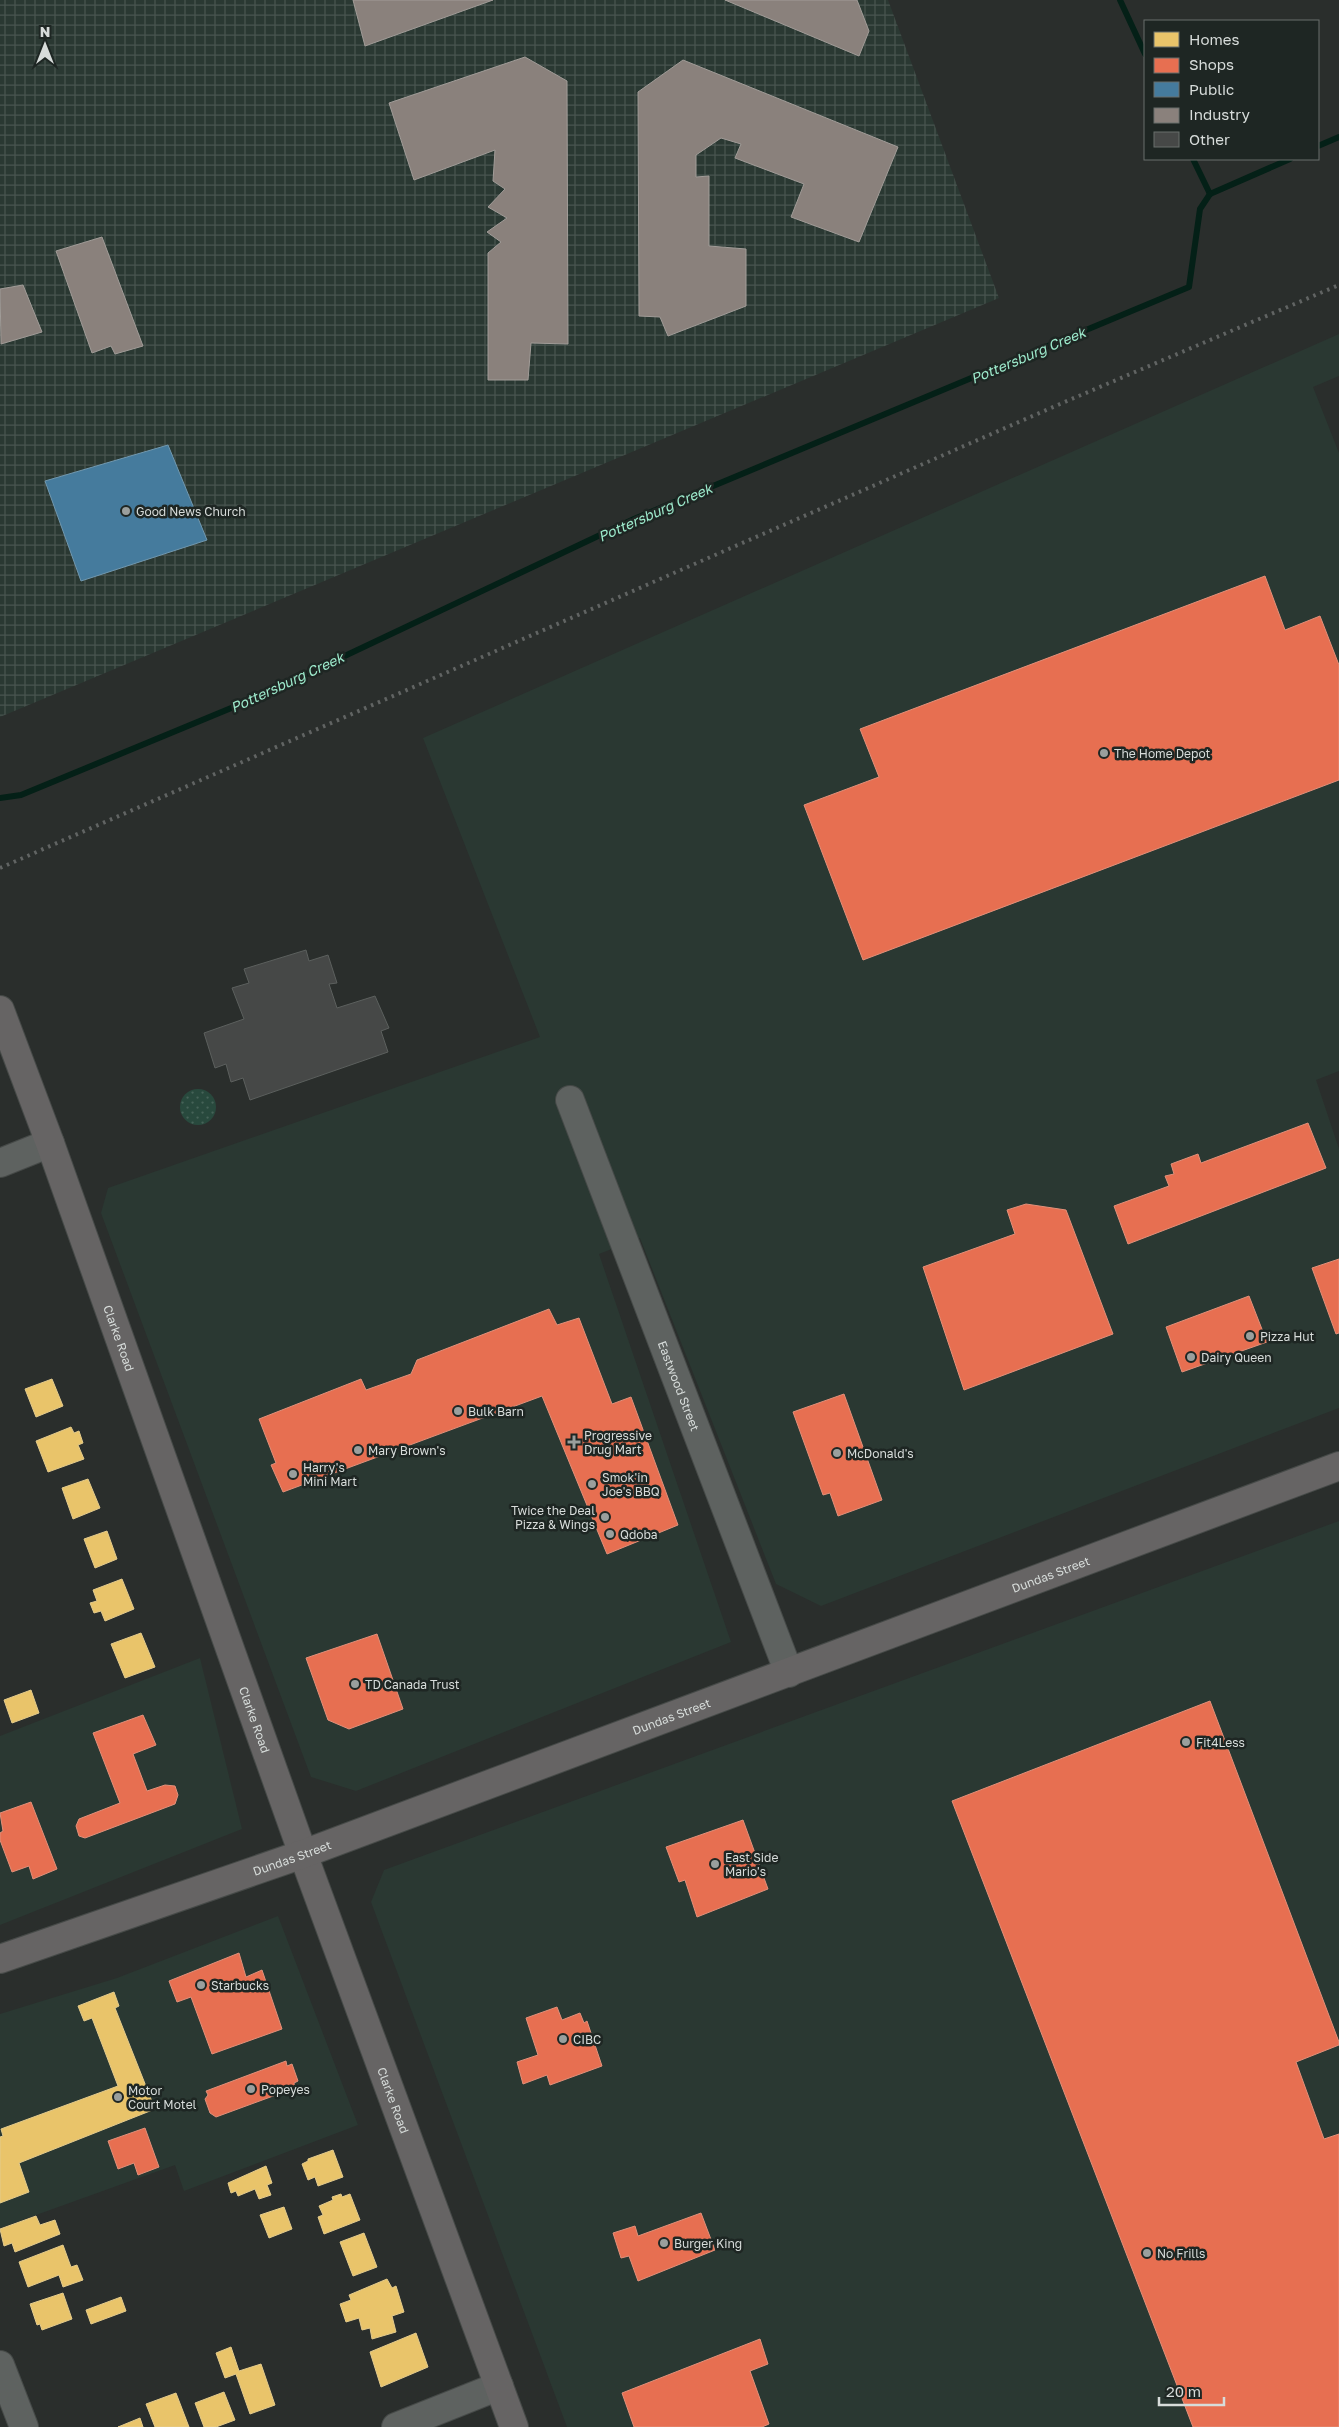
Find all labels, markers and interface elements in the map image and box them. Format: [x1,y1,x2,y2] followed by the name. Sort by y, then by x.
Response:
[20,20,70,70] north arrow
[1144,20,1319,160] legend
[40,23,50,40] text: N
[1189,30,1239,48] text: Homes
[1189,55,1234,73] text: Shops
[1189,80,1234,98] text: Public
[1189,105,1250,123] text: Industry
[1189,130,1230,148] text: Other
[968,322,1090,387] water label: Pottersburg Creek
[595,478,717,545] water label: Pottersburg Creek
[136,504,246,519] place label: Good News Church
[120,505,132,517] marker: Good News Church
[228,647,348,716] water label: Pottersburg Creek
[1114,746,1211,761] place label: The Home Depot
[1098,747,1110,759] marker: The Home Depot
[101,1303,138,1373] street label: Clarke Road
[1260,1329,1315,1344] place label: Pizza Hut
[1244,1330,1256,1342] marker: Pizza Hut
[655,1339,703,1433] street label: Eastwood Street
[1201,1350,1272,1365] place label: Dairy Queen
[1185,1351,1197,1363] marker: Dairy Queen
[468,1404,524,1419] place label: Bulk Barn
[452,1405,464,1417] marker: Bulk Barn
[584,1428,652,1457] place label: Progressive Drug Mart
[568,1436,580,1448] marker: Progressive Drug Mart
[368,1443,446,1458] place label: Mary Brown's
[352,1444,364,1456] marker: Mary Brown's
[847,1446,914,1461] place label: McDonald's
[831,1447,843,1459] marker: McDonald's
[303,1460,357,1489] place label: Harry's Mini Mart
[287,1468,299,1480] marker: Harry's Mini Mart
[602,1470,660,1499] place label: Smok'in Joe's BBQ
[586,1478,598,1490] marker: Smok'in Joe's BBQ
[511,1503,595,1532] place label: Twice the Deal Pizza & Wings
[599,1511,611,1523] marker: Twice the Deal Pizza & Wings
[620,1527,658,1542] place label: Qdoba
[604,1528,616,1540] marker: Qdoba
[1009,1553,1092,1595] street label: Dundas Street
[365,1677,460,1692] place label: TD Canada Trust
[349,1678,361,1690] marker: TD Canada Trust
[236,1684,274,1755] street label: Clarke Road
[630,1695,713,1737] street label: Dundas Street
[1196,1735,1245,1750] place label: Fit4Less
[1180,1736,1192,1748] marker: Fit4Less
[251,1837,333,1878] street label: Dundas Street
[725,1850,778,1879] place label: East Side Mario's
[709,1858,721,1870] marker: East Side Mario's
[211,1978,269,1993] place label: Starbucks
[195,1979,207,1991] marker: Starbucks
[573,2032,601,2047] place label: CIBC
[557,2033,569,2045] marker: CIBC
[375,2065,413,2135] street label: Clarke Road
[261,2082,310,2097] place label: Popeyes
[128,2083,197,2112] place label: Motor Court Motel
[245,2083,257,2095] marker: Popeyes
[112,2091,124,2103] marker: Motor Court Motel
[674,2236,742,2251] place label: Burger King
[658,2237,670,2249] marker: Burger King
[1157,2246,1205,2261] place label: No Frills
[1141,2247,1153,2259] marker: No Frills
[1159,2374,1224,2406] scale bar
[1166,2382,1201,2400] text: 20 m

